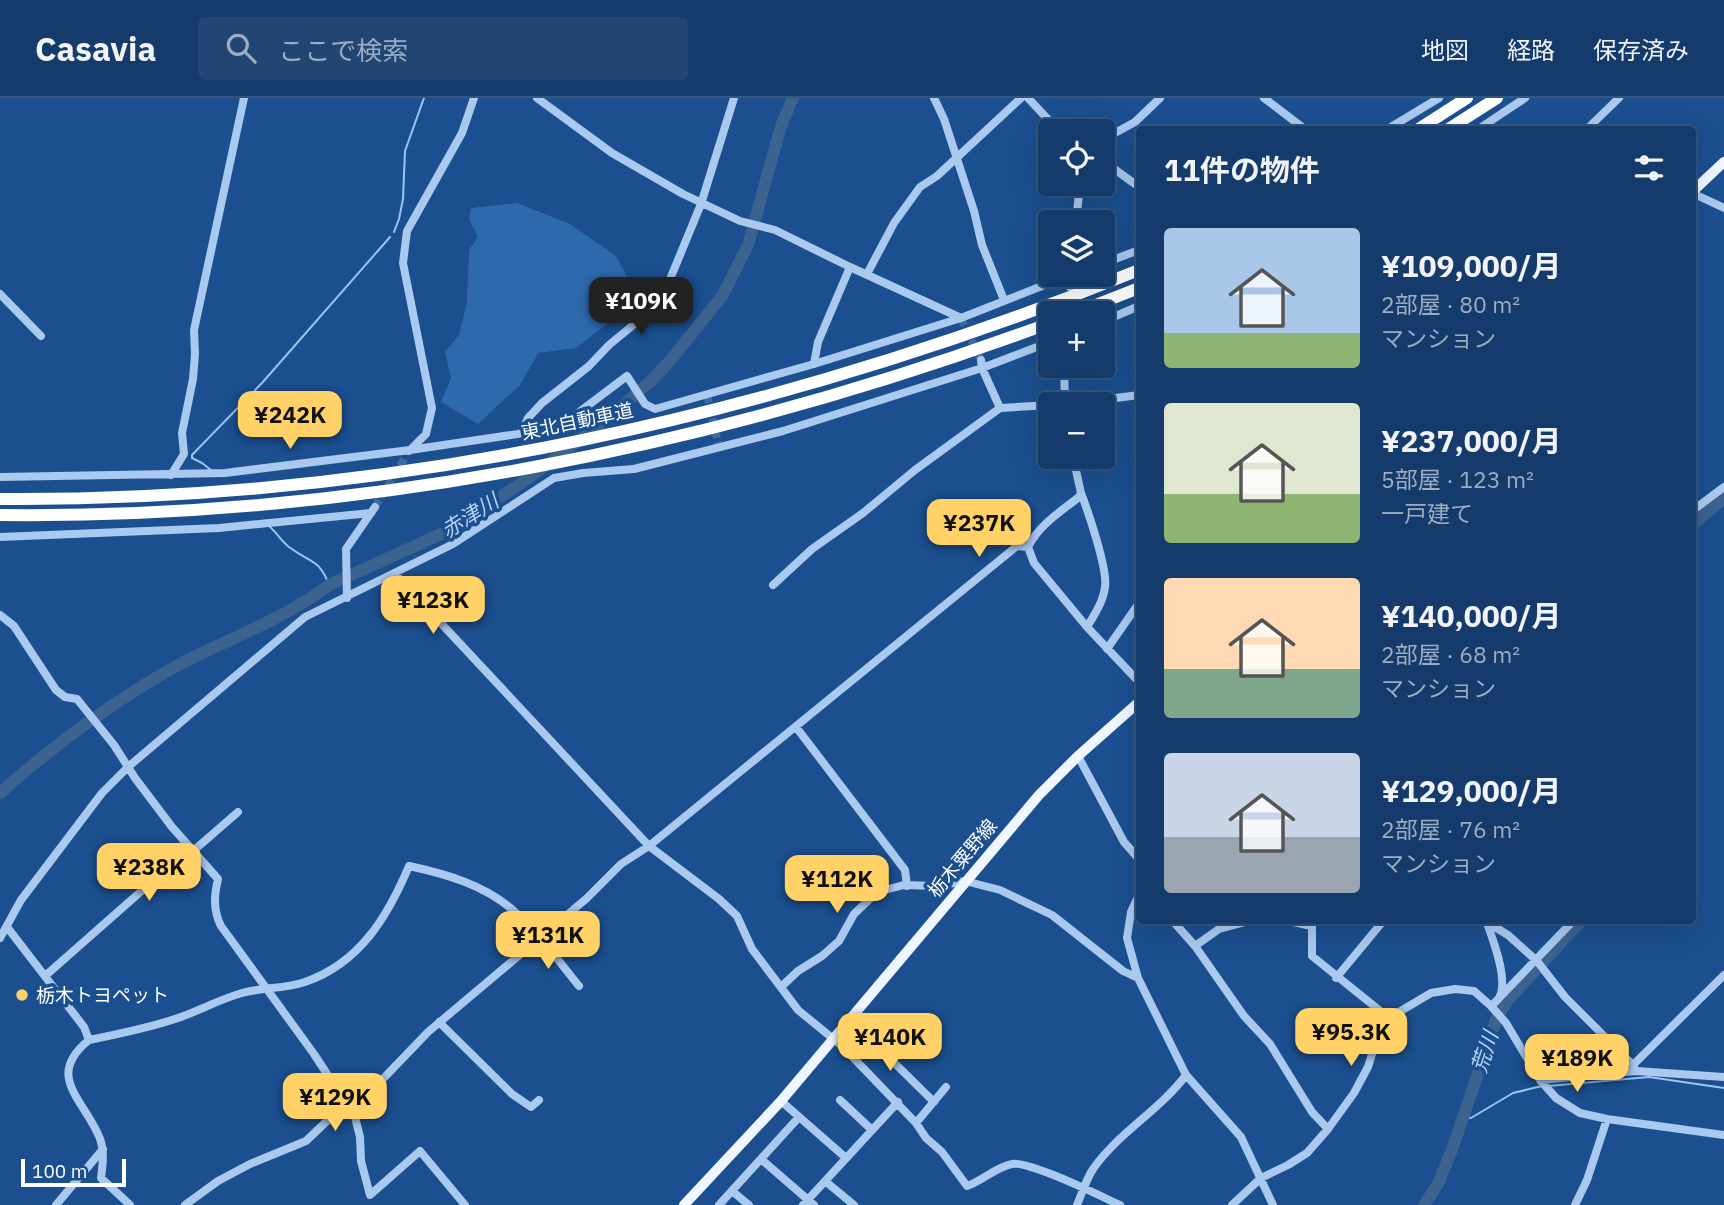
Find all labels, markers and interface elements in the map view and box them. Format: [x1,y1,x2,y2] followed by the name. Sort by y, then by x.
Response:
[198,17,688,80] search box
[35,27,156,70] text: Casavia
[222,29,260,67] icon: search
[278,33,408,67] text: ここで検索
[1421,34,1469,66] text: 地図
[1507,34,1555,66] text: 経路
[1593,34,1689,66] text: 保存済み
[1038,119,1115,469] map controls
[1038,119,1115,196] button: locate
[1630,149,1668,187] icon: filters
[1164,150,1320,189] text: 11件の物件
[1038,210,1115,287] button: layers
[1381,246,1562,285] text: ¥109,000/月
[1220,256,1304,340] icon: home
[592,278,690,337] pin: ¥109K
[605,285,677,315] text: ¥109K
[1381,289,1520,319] text: 2部屋 · 80 m²
[1038,301,1115,378] button: +
[1381,323,1496,353] text: マンション
[241,392,339,451] pin: ¥242K
[1038,392,1115,469] button: −
[519,397,635,445] street label: 東北自動車道
[254,399,326,429] text: ¥242K
[1381,421,1562,460] text: ¥237,000/月
[1220,431,1304,515] icon: home
[1381,464,1534,494] text: 5部屋 · 123 m²
[435,486,505,544] water label: 赤津川
[1381,498,1473,528] text: 一戸建て
[930,500,1028,559] pin: ¥237K
[943,507,1015,537] text: ¥237K
[384,576,482,636] pin: ¥123K
[397,584,469,614] text: ¥123K
[1381,596,1562,635] text: ¥140,000/月
[1220,606,1304,690] icon: home
[1381,639,1520,669] text: 2部屋 · 68 m²
[1381,673,1496,703] text: マンション
[1381,771,1562,810] text: ¥129,000/月
[1220,781,1304,865] icon: home
[922,814,1002,902] street label: 栃木粟野線
[1381,814,1520,844] text: 2部屋 · 76 m²
[100,844,198,903] pin: ¥238K
[1381,848,1496,878] text: マンション
[113,851,185,881] text: ¥238K
[788,856,886,915] pin: ¥112K
[801,863,873,893] text: ¥112K
[499,912,597,971] pin: ¥131K
[512,919,584,949] text: ¥131K
[36,983,169,1007] place label: 栃木トヨペット
[14,987,30,1003] marker: 栃木トヨペット
[1294,1009,1408,1068] pin: ¥95.3K
[841,1014,939,1073] pin: ¥140K
[1311,1016,1391,1046] text: ¥95.3K
[854,1021,926,1051] text: ¥140K
[1464,1025,1504,1076] water label: 荒川
[1528,1034,1626,1094] pin: ¥189K
[1541,1042,1613,1072] text: ¥189K
[286,1074,384,1133] pin: ¥129K
[299,1081,371,1111] text: ¥129K
[21,1156,126,1188] scale bar
[32,1159,87,1183] text: 100 m

